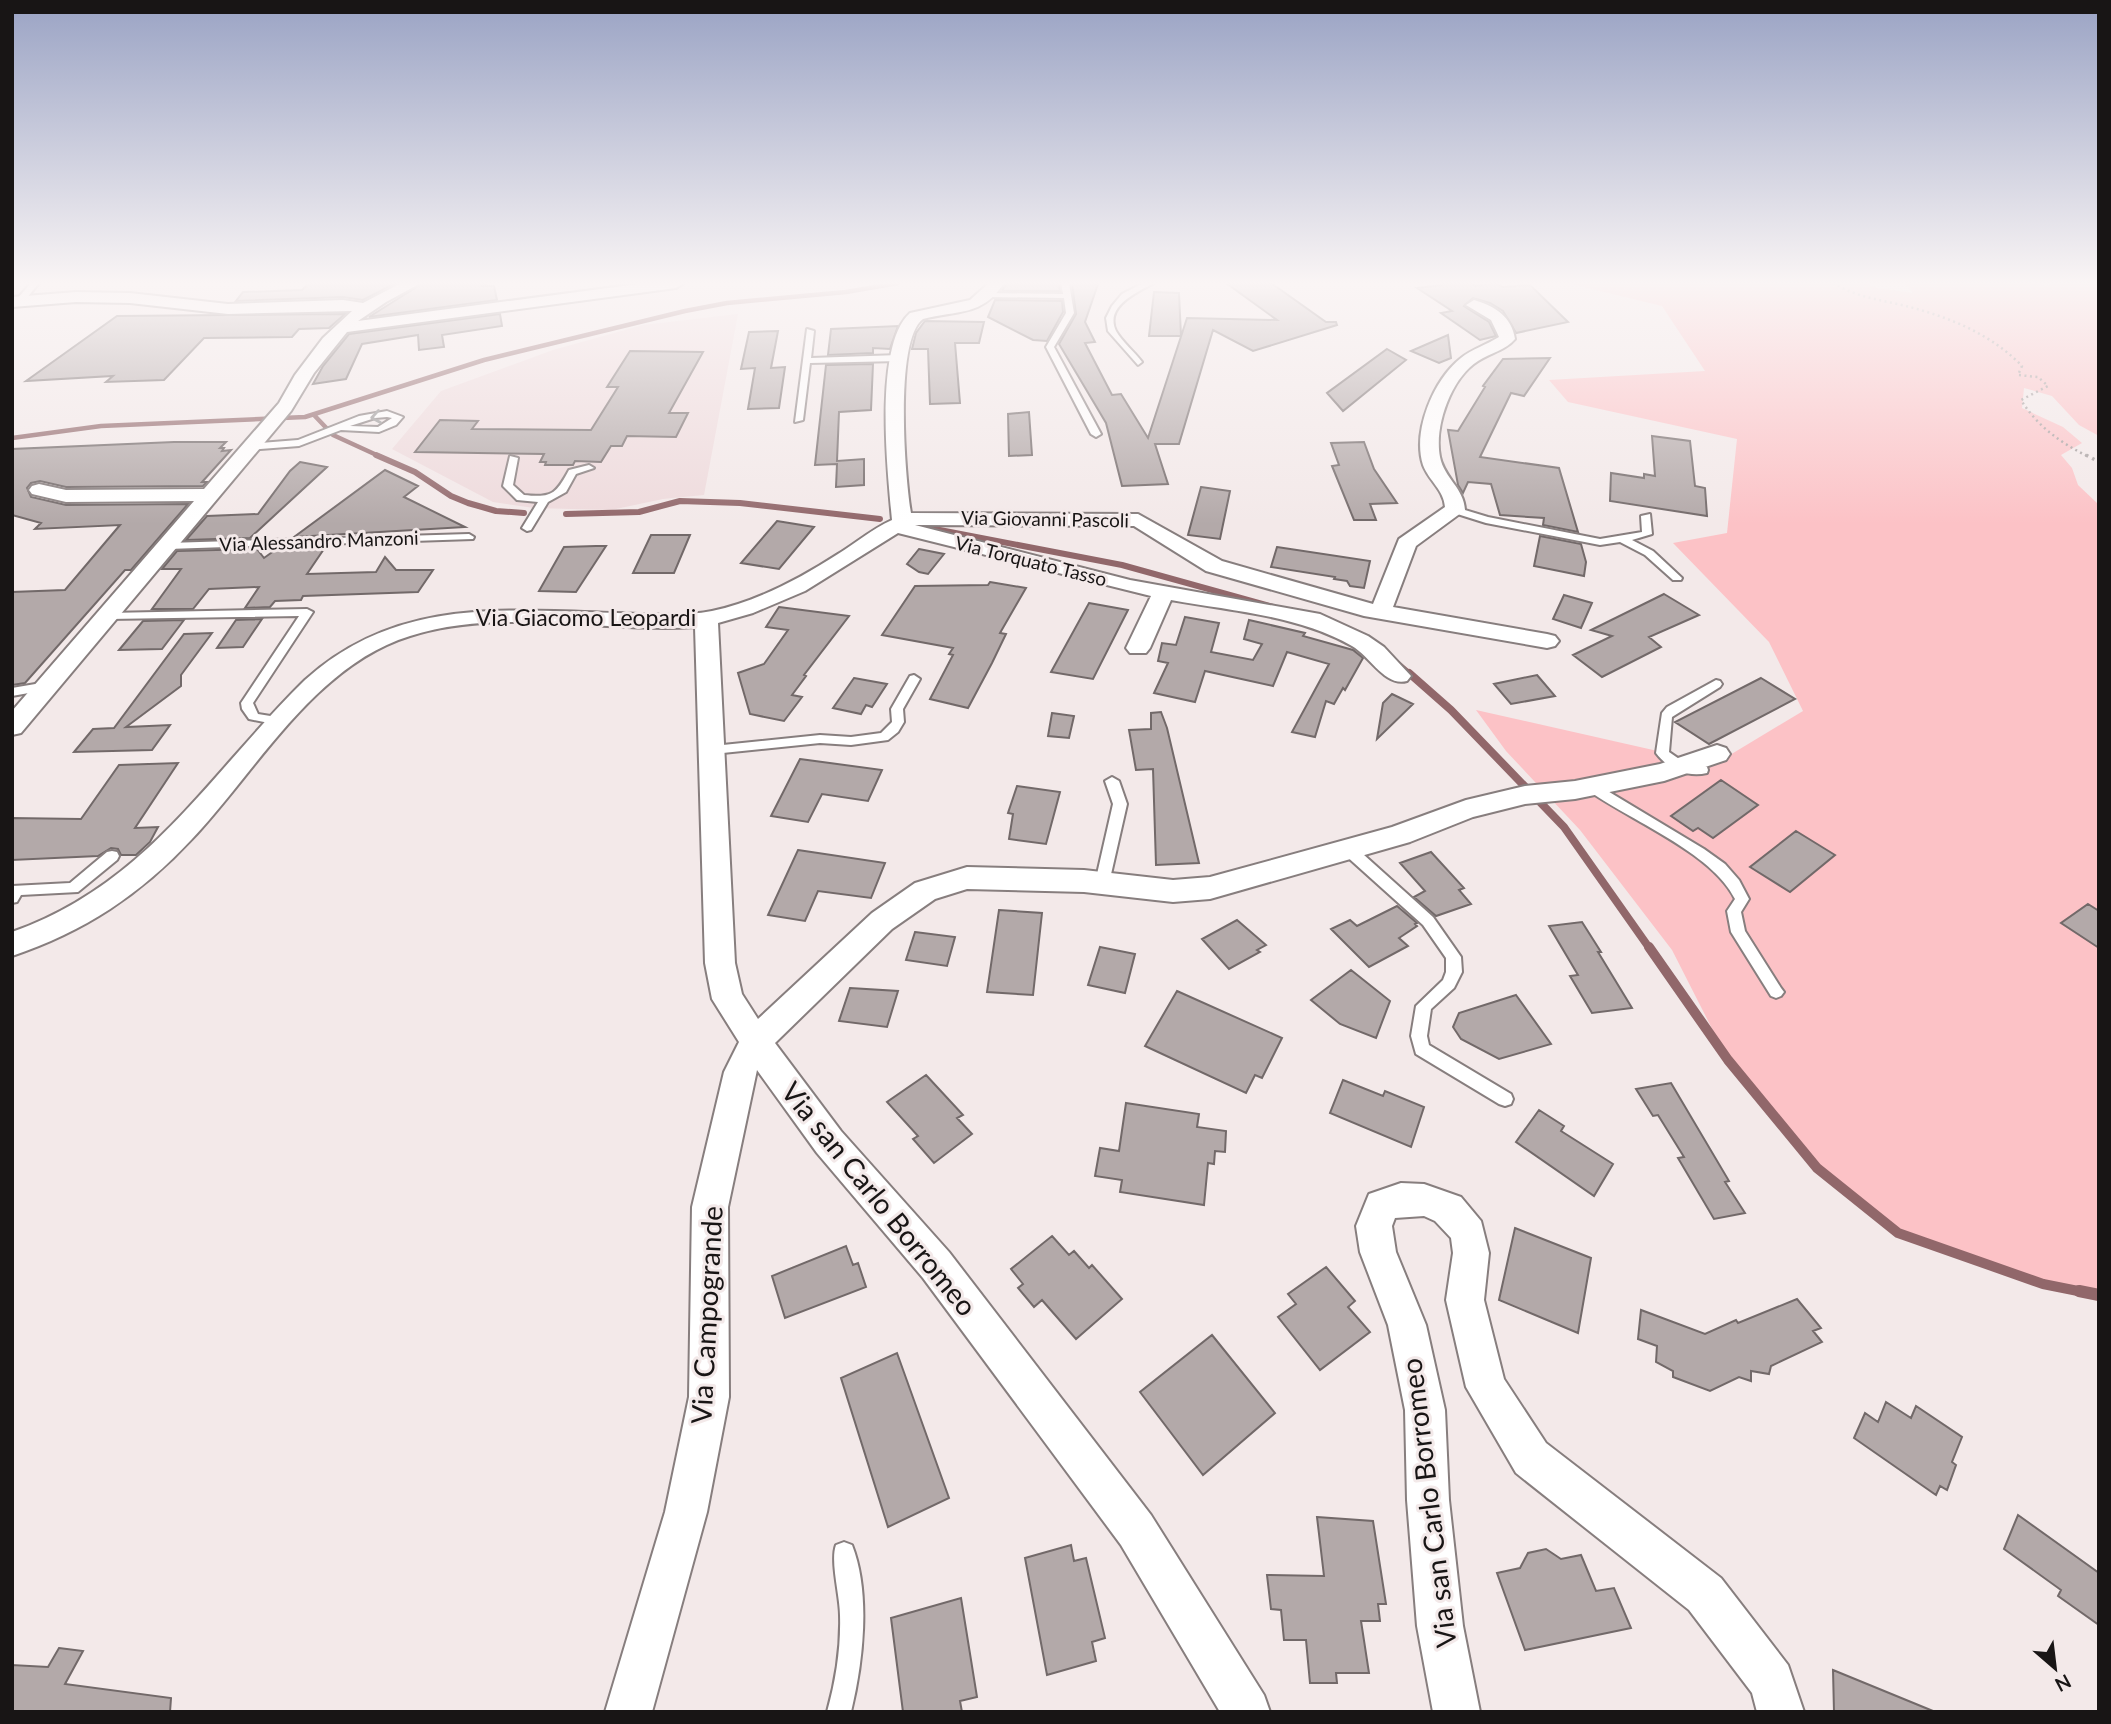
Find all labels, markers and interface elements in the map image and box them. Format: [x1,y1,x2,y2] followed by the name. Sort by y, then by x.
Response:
[370,409,382,424] one-way arrow
[961,506,1129,531] street label: Via Giovanni Pascoli
[219,526,419,555] street label: Via Alessandro Manzoni
[953,531,1109,590] street label: Via Torquato Tasso
[476,603,696,631] street label: Via Giacomo Leopardi
[775,1075,985,1322] street label: Via san Carlo Borromeo
[683,1205,729,1425] street label: Via Campogrande
[1393,1357,1463,1650] street label: Via san Carlo Borromeo
[2020,1633,2090,1703] north arrow
[2051,1670,2075,1697] text: N

